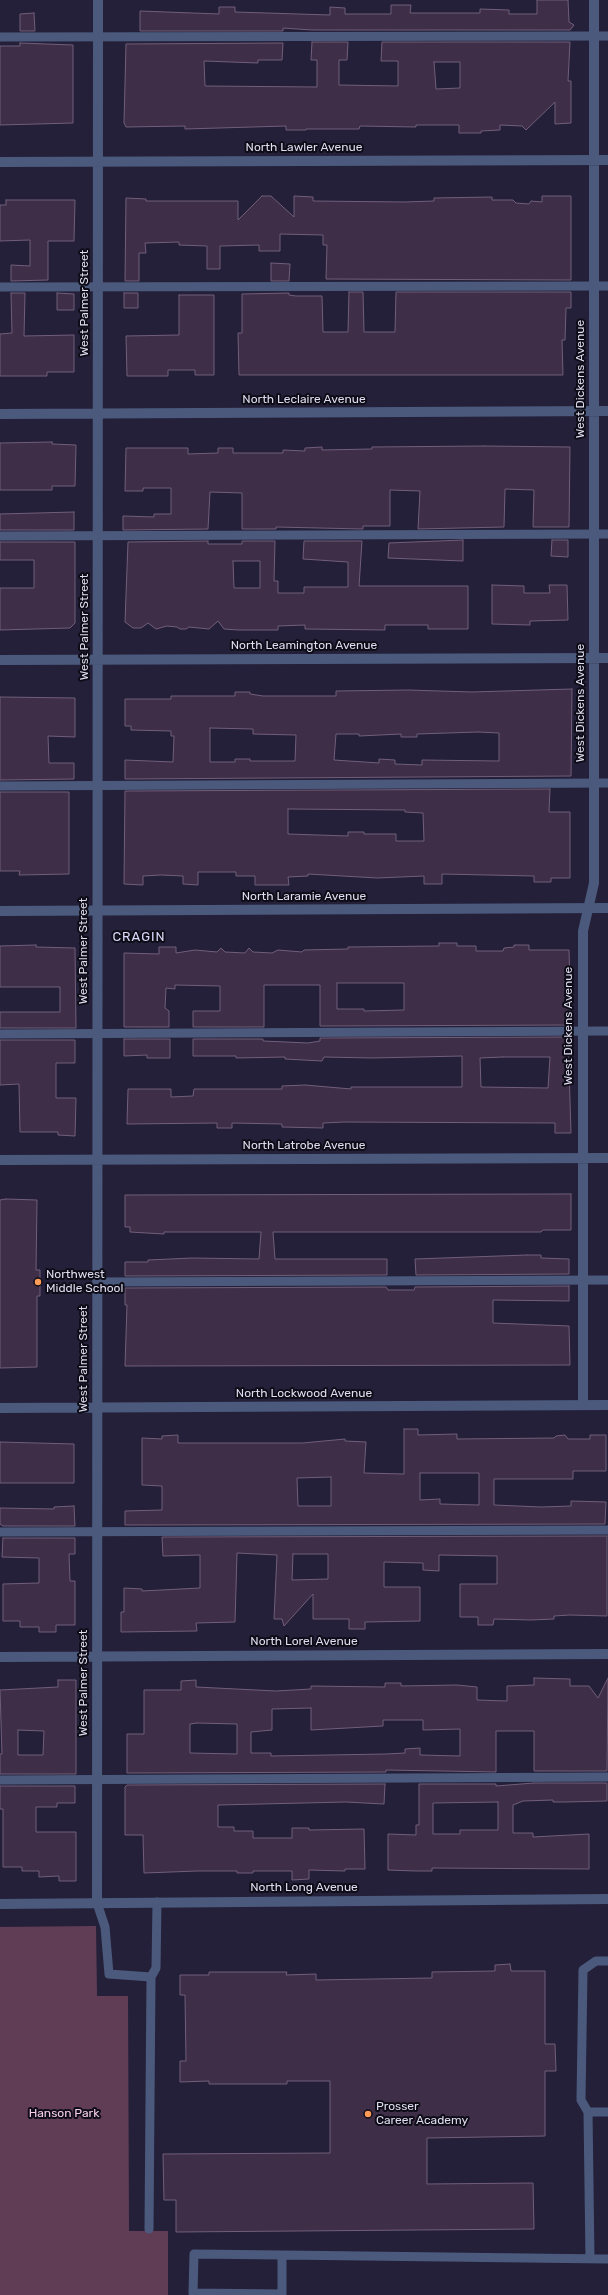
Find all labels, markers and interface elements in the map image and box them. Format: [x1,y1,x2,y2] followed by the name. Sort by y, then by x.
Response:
[246,141,362,155] street label: North Lawler Avenue
[78,250,92,356] street label: West Palmer Street
[574,320,588,438] street label: West Dickens Avenue
[242,393,366,407] street label: North Leclaire Avenue
[78,574,92,680] street label: West Palmer Street
[231,639,377,653] street label: North Leamington Avenue
[574,644,588,762] street label: West Dickens Avenue
[242,890,366,904] street label: North Laramie Avenue
[77,898,91,1004] street label: West Palmer Street
[112,929,166,945] district label: CRAGIN
[562,967,576,1085] street label: West Dickens Avenue
[243,1139,365,1153] street label: North Latrobe Avenue
[46,1268,123,1296] place label: Northwest Middle School
[33,1277,43,1287] marker: Northwest Middle School
[77,1306,91,1412] street label: West Palmer Street
[236,1387,372,1401] street label: North Lockwood Avenue
[77,1630,91,1736] street label: West Palmer Street
[250,1635,358,1649] street label: North Lorel Avenue
[250,1881,358,1895] street label: North Long Avenue
[376,2100,468,2128] place label: Prosser Career Academy
[29,2107,99,2121] park label: Hanson Park
[363,2109,373,2119] marker: Prosser Career Academy

